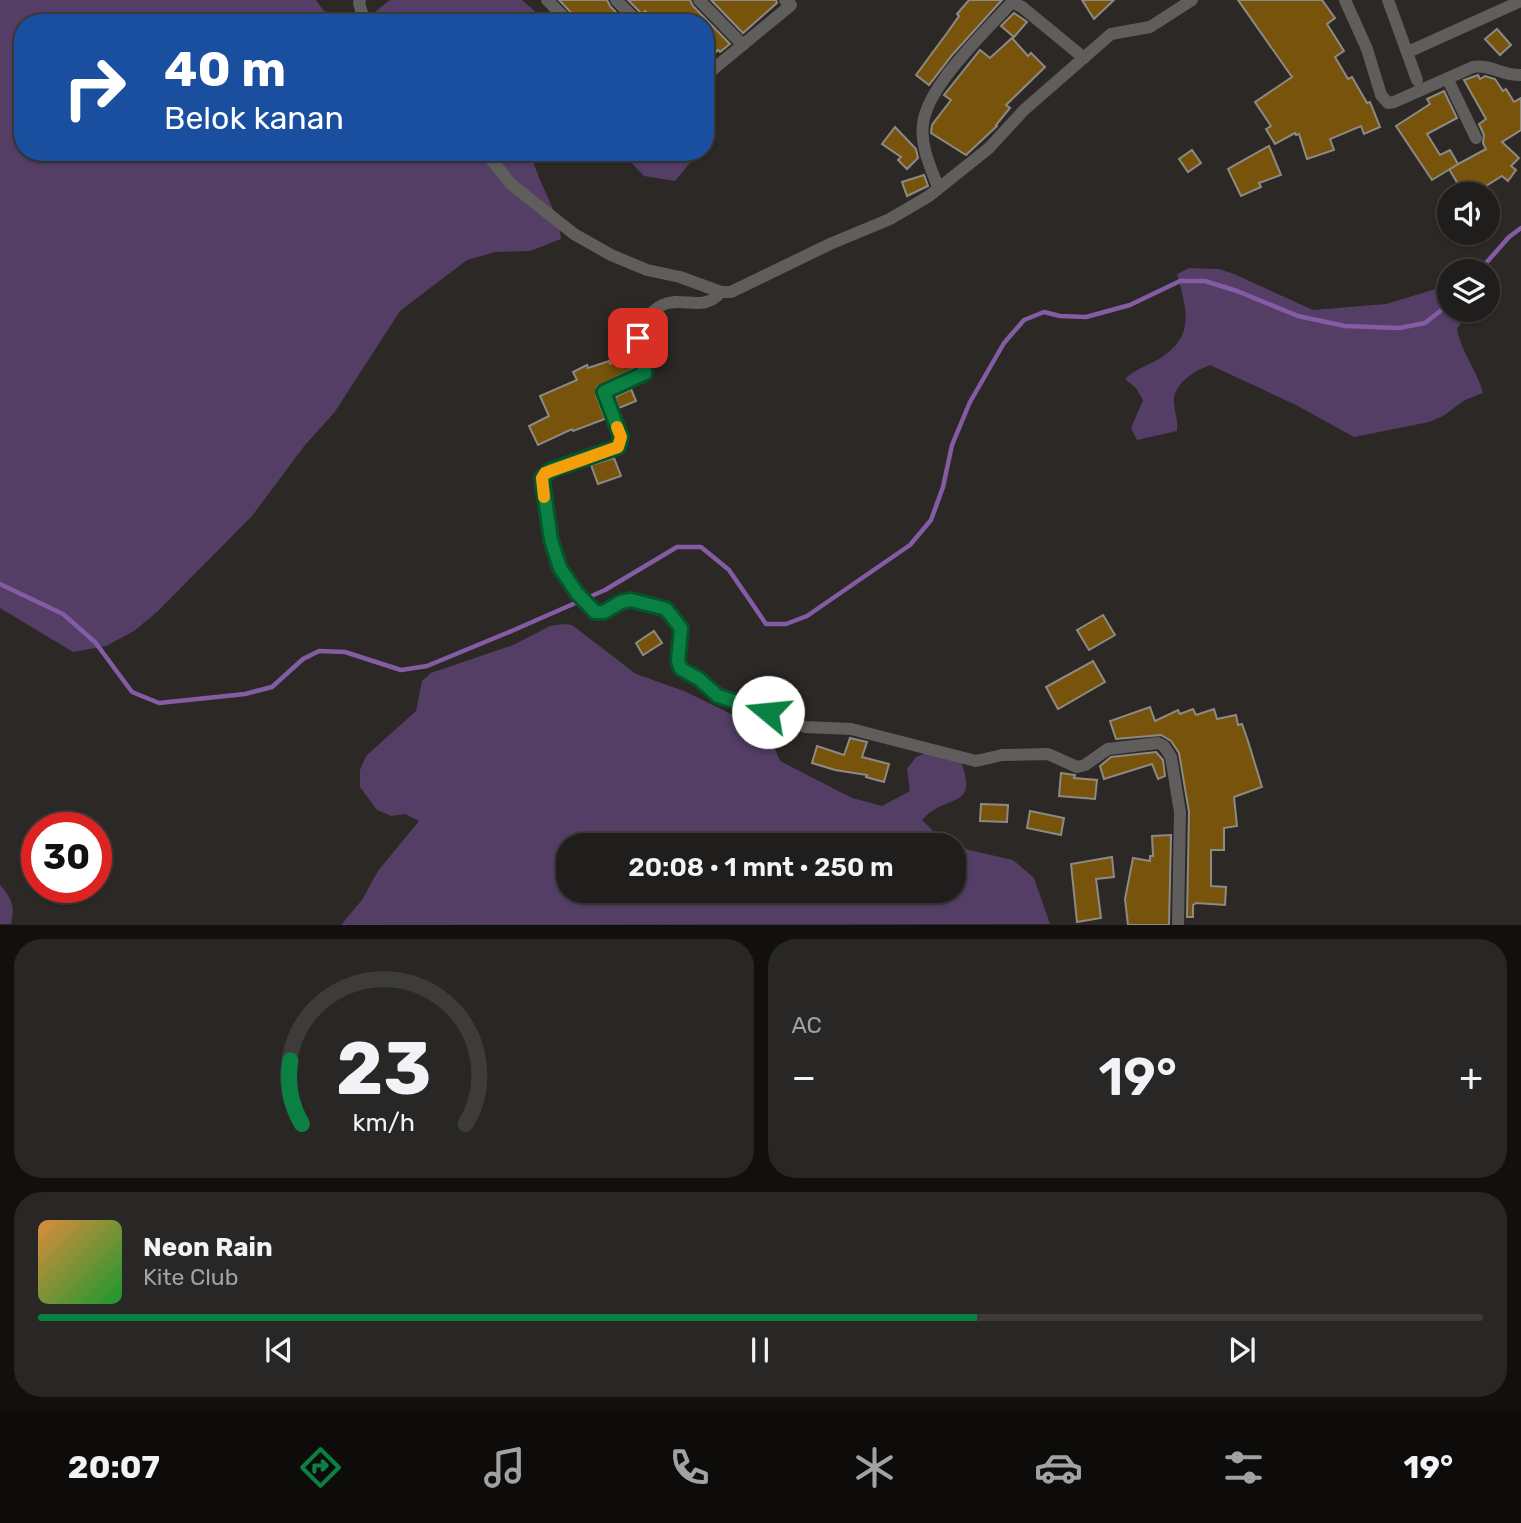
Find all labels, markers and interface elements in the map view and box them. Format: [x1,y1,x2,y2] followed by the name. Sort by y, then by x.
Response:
[164,40,286,98] text: 40 m
[49,42,140,133] icon: right
[164,99,344,137] text: Belok kanan
[1437,182,1500,322] map controls
[1437,182,1500,245] button: sound
[1437,259,1500,322] button: layers
[608,308,668,368] pin
[619,319,657,357] icon: arrive
[731,675,805,749] position arrow
[21,812,112,903] speed limit sign: 30
[628,852,894,883] text: 20:08 · 1 mnt · 250 m
[792,1011,822,1039] text: AC
[336,1027,431,1113] text: 23
[1098,1046,1177,1108] text: 19°
[792,1054,816,1100] text: −
[1459,1054,1483,1100] text: +
[353,1108,415,1137] text: km/h
[143,1232,273,1263] text: Neon Rain
[143,1263,238,1291] text: Kite Club
[260,1331,298,1369] icon: previous
[741,1331,779,1369] icon: pause
[1223,1331,1261,1369] icon: next
[296,1443,345,1492] icon: directions
[480,1443,529,1492] icon: music
[665,1443,714,1492] icon: phone
[850,1443,899,1492] icon: climate
[1034,1443,1083,1492] icon: car
[1219,1443,1268,1492] icon: filters
[68,1448,160,1486] text: 20:07
[1404,1448,1453,1486] text: 19°

